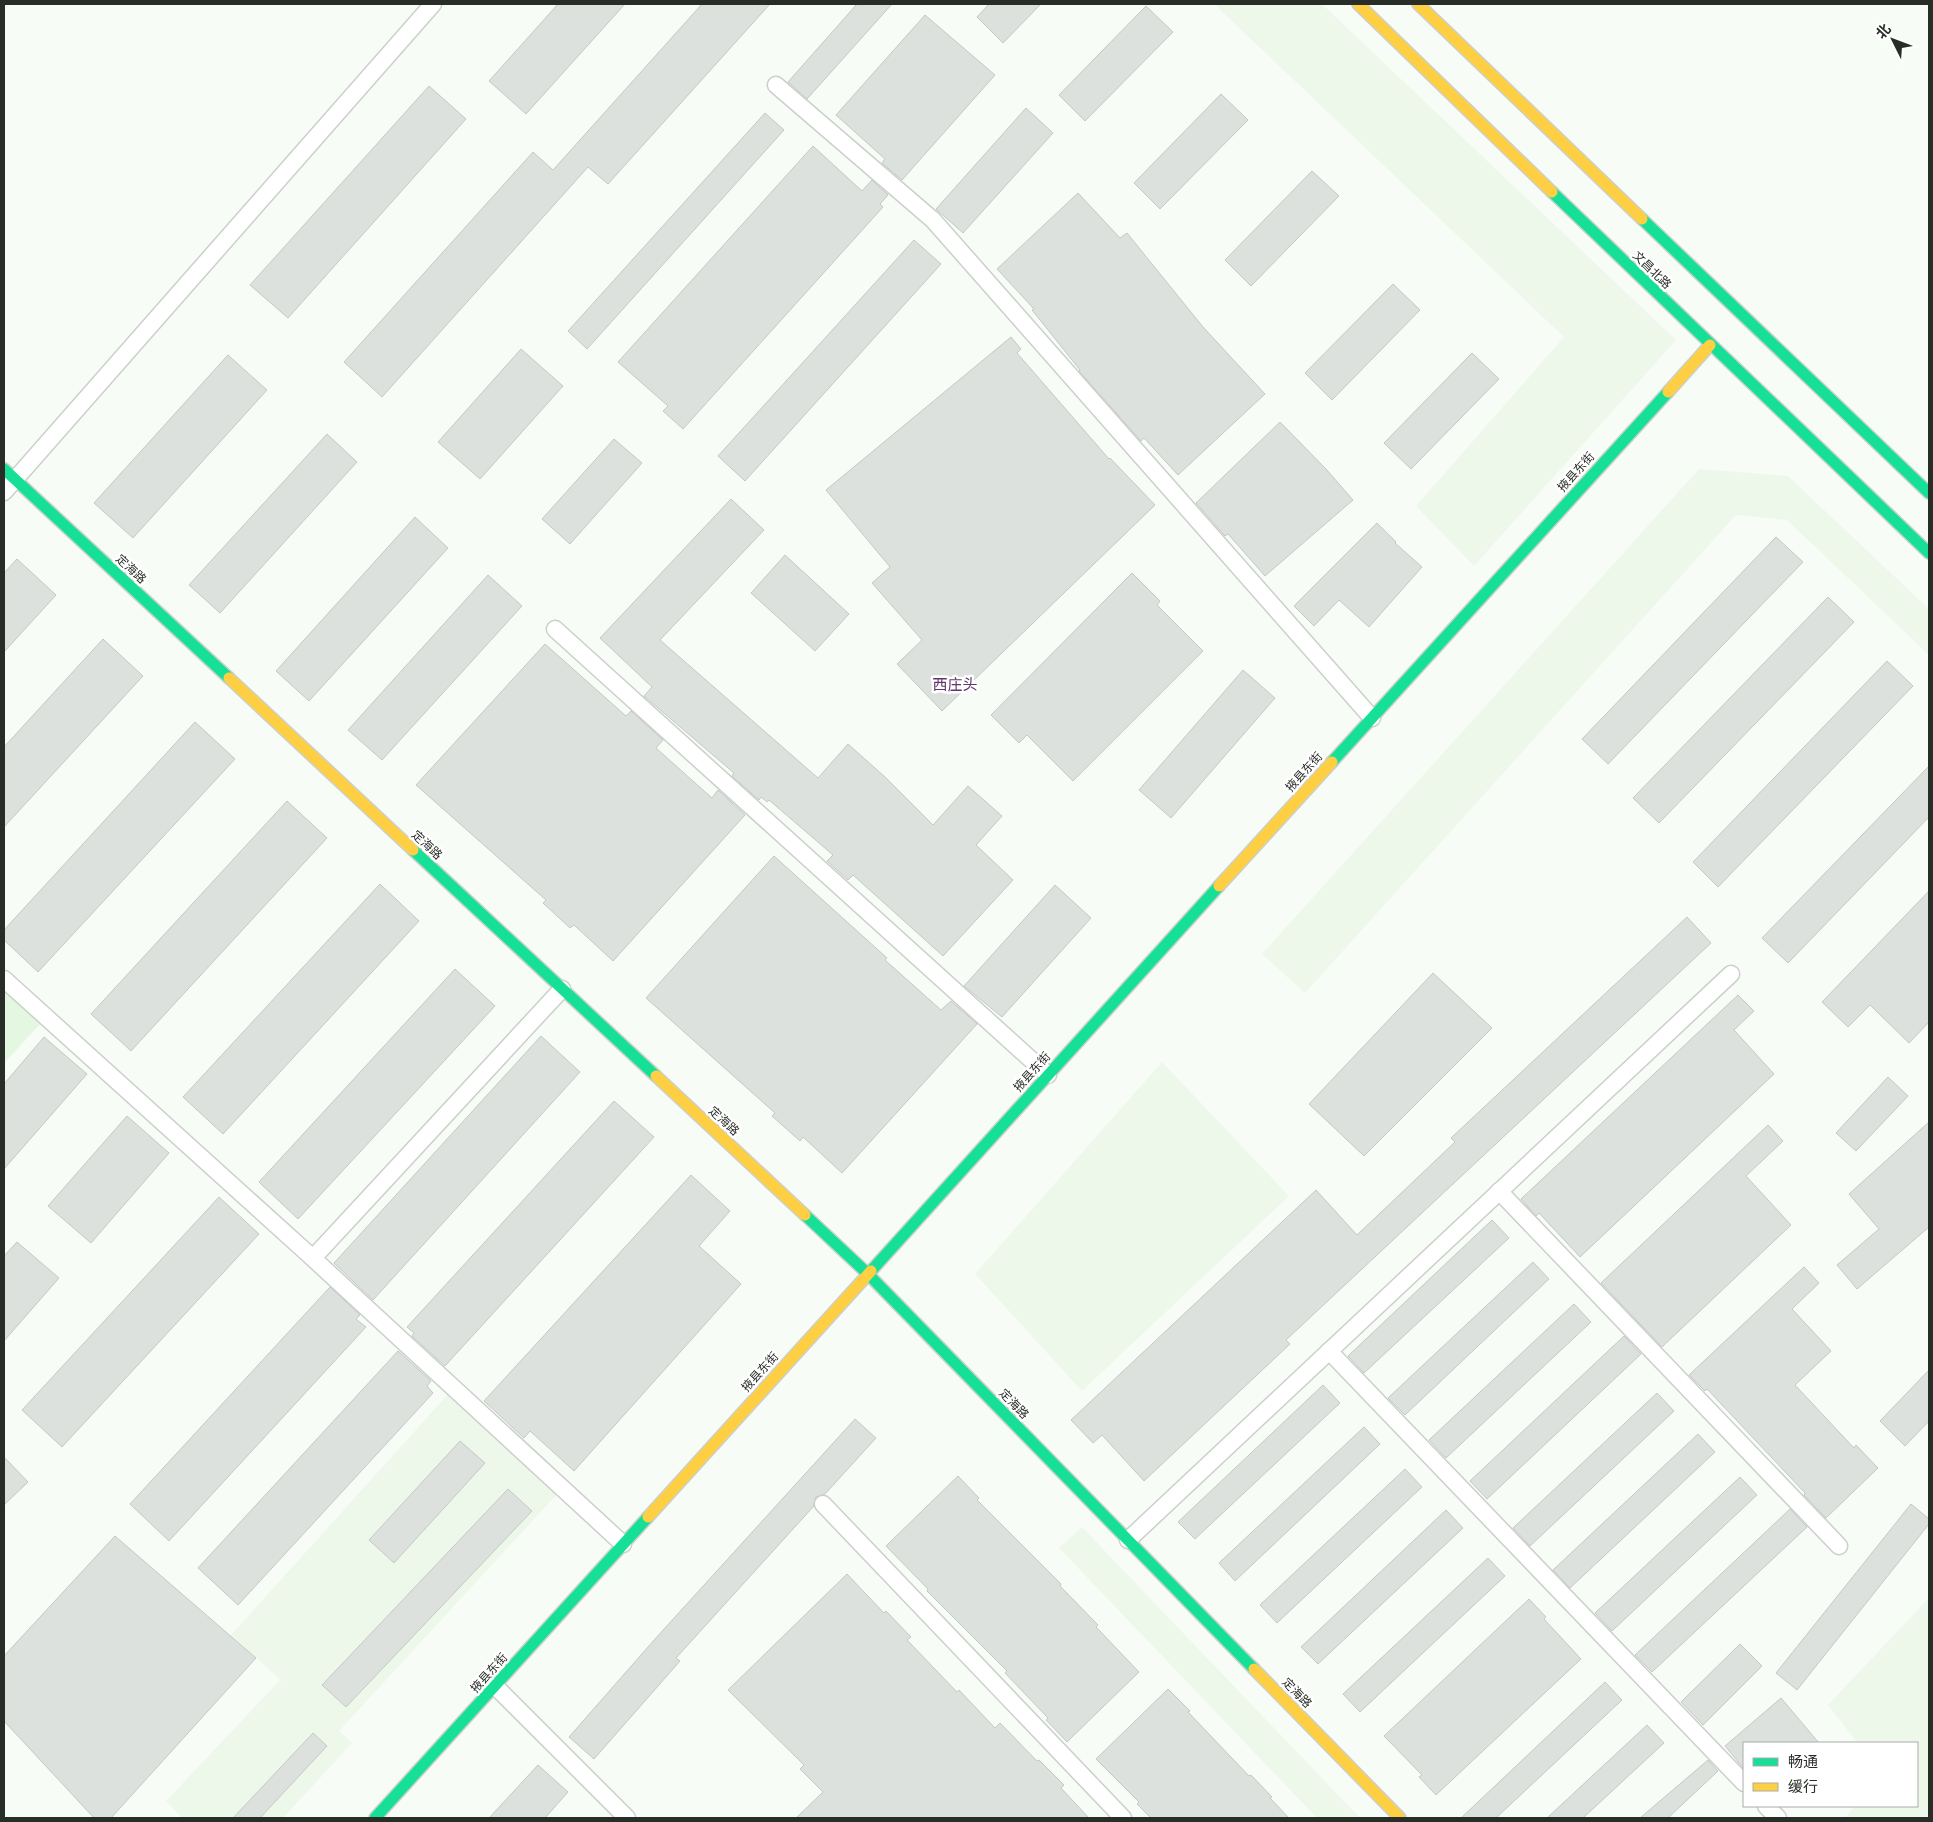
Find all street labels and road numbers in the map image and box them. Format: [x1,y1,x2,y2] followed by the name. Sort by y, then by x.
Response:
[1631,248,1675,291] street label: 文昌北路
[1554,449,1597,494] street label: 掖县东街
[114,551,150,586] street label: 定海路
[1282,749,1325,794] street label: 掖县东街
[410,827,446,862] street label: 定海路
[1010,1049,1053,1094] street label: 掖县东街
[707,1103,743,1138] street label: 定海路
[738,1349,781,1394] street label: 掖县东街
[997,1385,1032,1421] street label: 定海路
[467,1650,510,1695] street label: 掖县东街
[1280,1674,1315,1710] street label: 定海路

